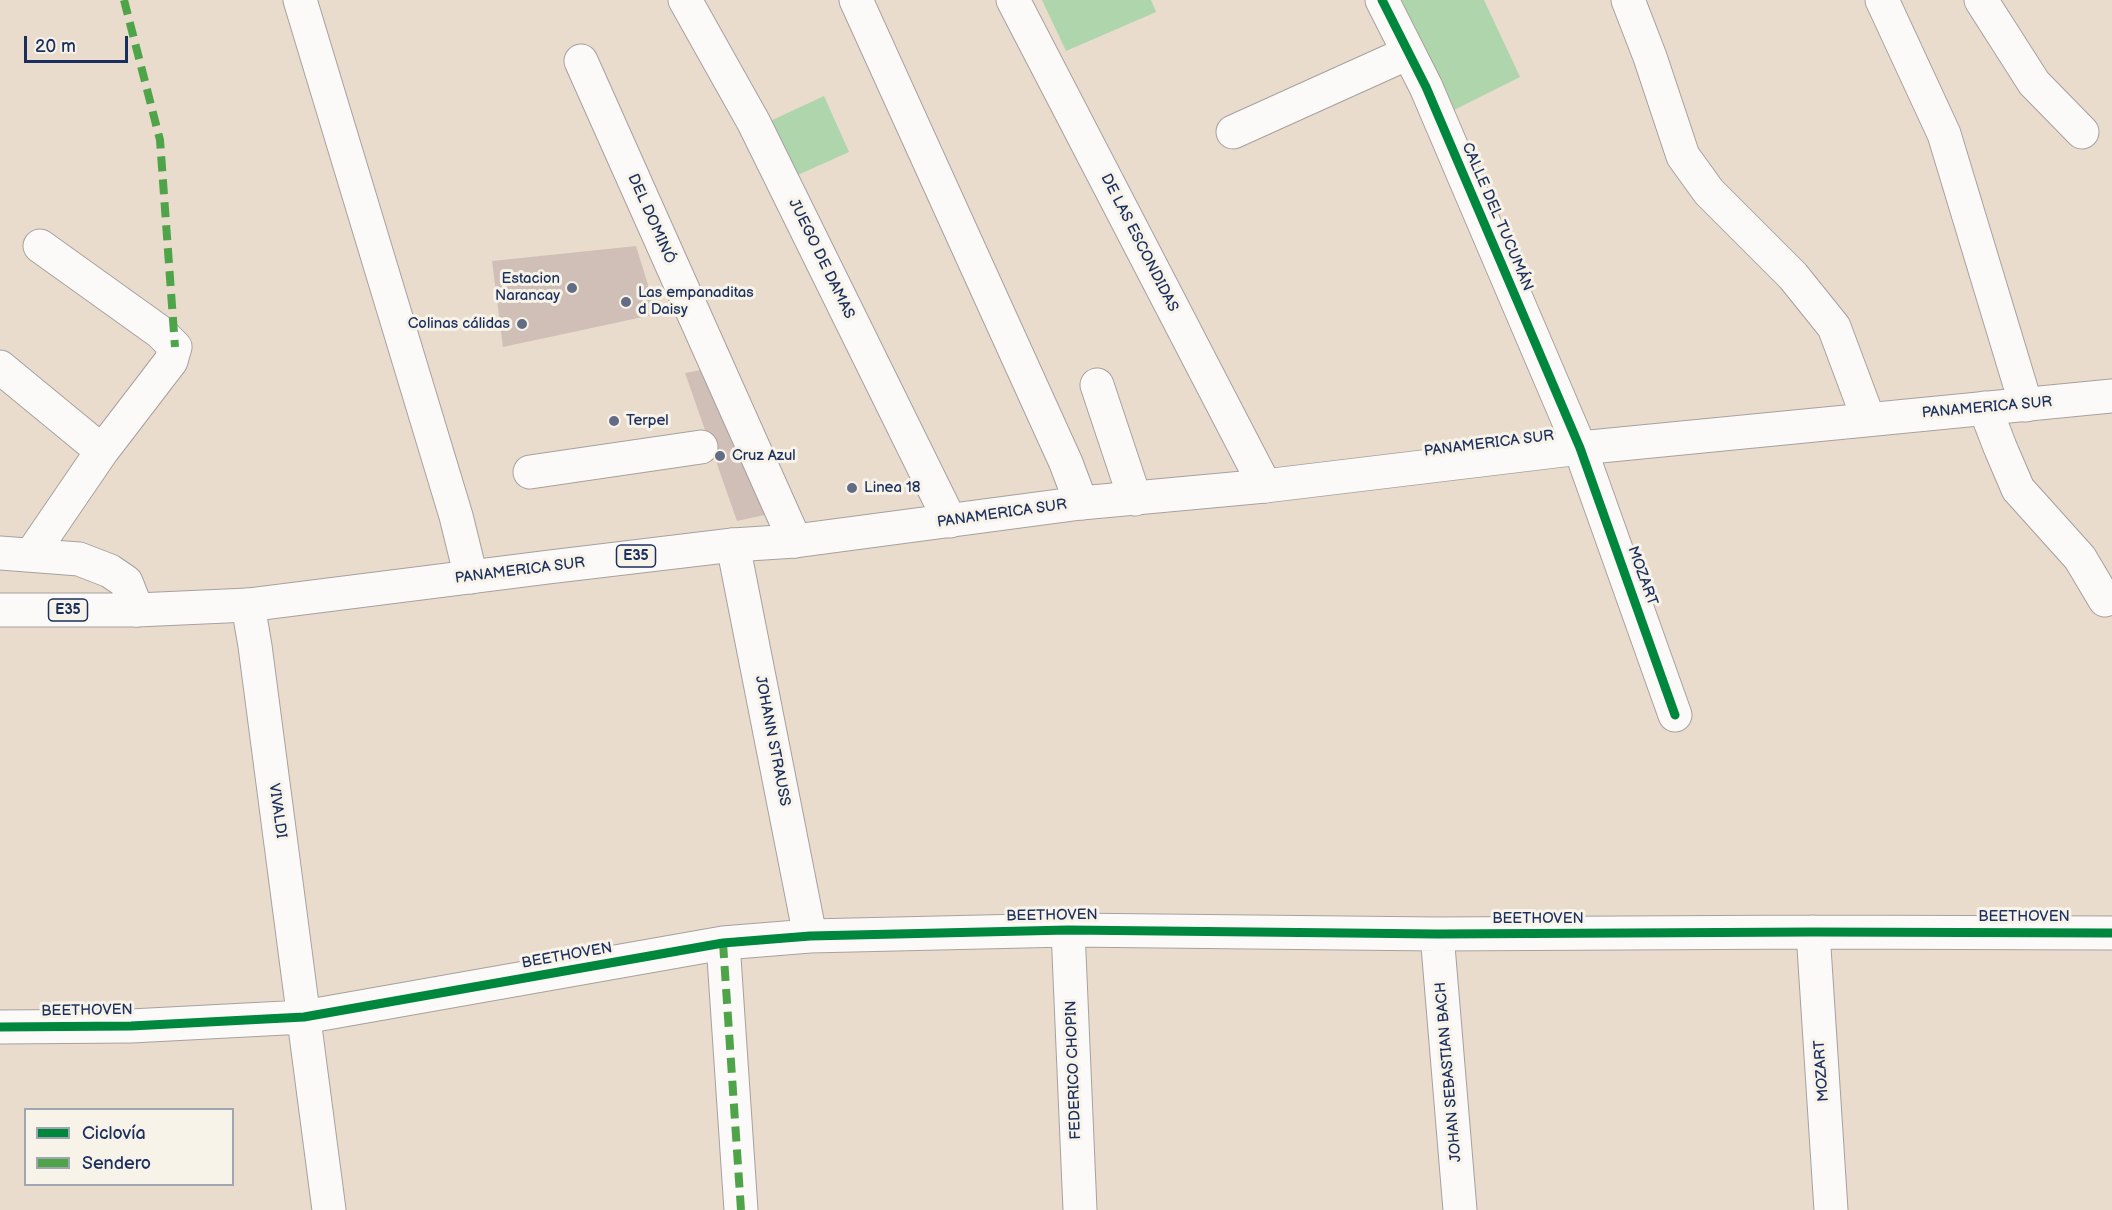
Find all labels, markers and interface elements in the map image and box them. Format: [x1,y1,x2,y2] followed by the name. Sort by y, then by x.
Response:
[27,24,130,62] scale bar
[35,36,76,57] text: 20 m
[1458,140,1536,294] street label: CALLE DEL TUCUMÁN
[623,171,679,267] street label: DEL DOMINÓ
[1096,171,1182,315] street label: DE LAS ESCONDIDAS
[784,196,858,322] street label: JUEGO DE DAMAS
[495,270,560,305] place label: Estacion Narancay
[565,281,579,295] marker: Estacion Narancay
[638,284,754,319] place label: Las empanaditas d Daisy
[619,295,633,309] marker: Las empanaditas d Daisy
[408,315,510,333] place label: Colinas cálidas
[515,317,529,331] marker: Colinas cálidas
[1921,393,2053,423] street label: PANAMERICA SUR
[626,412,669,430] place label: Terpel
[607,414,621,428] marker: Terpel
[1423,427,1555,461] street label: PANAMERICA SUR
[732,447,796,465] place label: Cruz Azul
[713,449,727,463] marker: Cruz Azul
[864,479,921,497] place label: Linea 18
[845,481,859,495] marker: Linea 18
[936,496,1068,532] street label: PANAMERICA SUR
[1623,544,1661,608] street label: MOZART
[616,545,656,567] road number: E35
[454,554,586,588] street label: PANAMERICA SUR
[48,599,88,621] road number: E35
[751,674,793,808] street label: JOHANN STRAUSS
[264,782,290,840] street label: VIVALDI
[1006,906,1098,926] street label: BEETHOVEN
[1978,908,2070,926] street label: BEETHOVEN
[1492,910,1584,928] street label: BEETHOVEN
[520,939,614,973] street label: BEETHOVEN
[1432,981,1466,1163] street label: JOHAN SEBASTIAN BACH
[1063,1000,1085,1140] street label: FEDERICO CHOPIN
[41,1001,133,1021] street label: BEETHOVEN
[1811,1039,1833,1103] street label: MOZART
[24,1108,234,1186] legend
[82,1123,146,1144] text: Ciclovía
[82,1153,151,1174] text: Sendero

